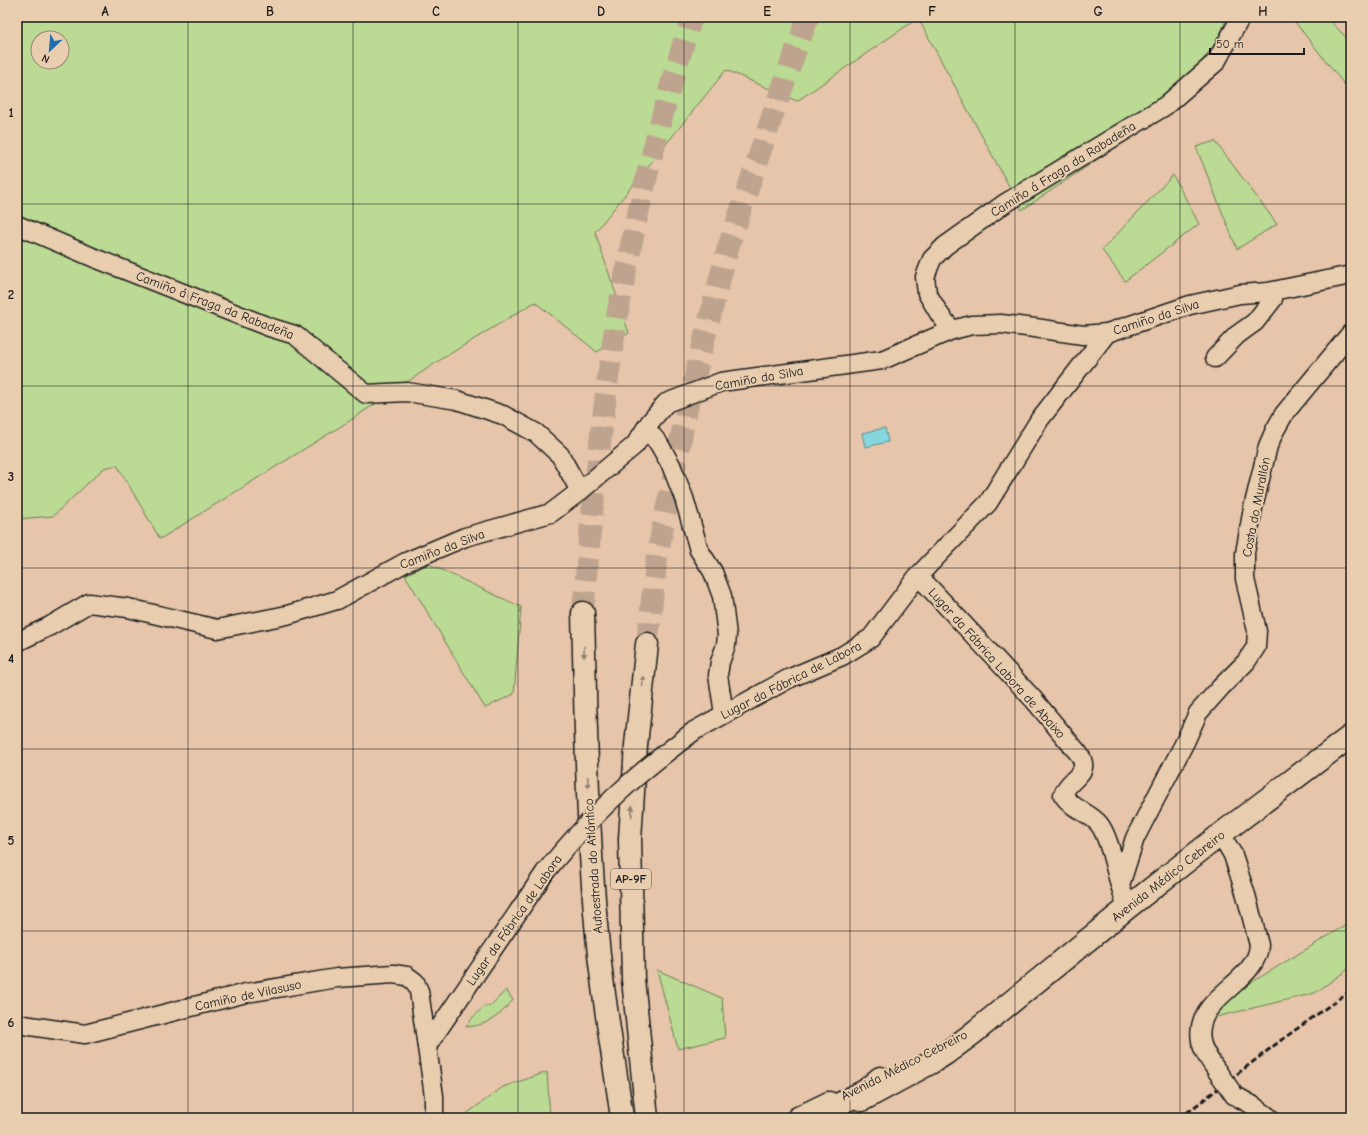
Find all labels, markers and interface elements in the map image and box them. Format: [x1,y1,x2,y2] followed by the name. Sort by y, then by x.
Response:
[101,4,109,19] text: A
[266,4,274,19] text: B
[432,4,440,19] text: C
[597,4,605,19] text: D
[763,4,771,19] text: E
[928,4,936,19] text: F
[1093,4,1103,19] text: G
[1258,4,1268,19] text: H
[30,30,70,70] north arrow
[1210,30,1304,56] scale bar
[1216,37,1244,51] text: 50 m
[40,51,52,66] text: N
[8,105,14,120] text: 1
[988,118,1138,220] street label: Camiño á Fraga da Rabadeña
[134,268,296,342] street label: Camiño á Fraga da Rabadeña
[8,287,14,302] text: 2
[1111,296,1201,338] street label: Camiño da Silva
[714,363,804,393] street label: Camiño da Silva
[1239,456,1273,558] street label: Costa do Murallón
[8,469,14,484] text: 3
[397,526,487,572] street label: Camiño da Silva
[925,585,1069,741] street label: Lugar da Fábrica Labora de Abaixo
[718,638,864,722] street label: Lugar da Fábrica de Labora
[581,646,588,658] one-way arrow
[8,651,14,666] text: 4
[639,675,646,688] one-way arrow
[585,776,591,789] one-way arrow
[581,798,605,934] street label: Autoestrada do Atlántico
[628,805,635,817] one-way arrow
[1108,827,1228,925] street label: Avenida Médico Cebreiro
[8,833,15,848] text: 5
[463,852,565,988] street label: Lugar da Fábrica de Labora
[611,869,651,889] road number: AP-9F
[193,976,303,1014] street label: Camiño de Vilasuso
[8,1015,15,1030] text: 6
[838,1027,970,1103] street label: Avenida Médico Cebreiro

